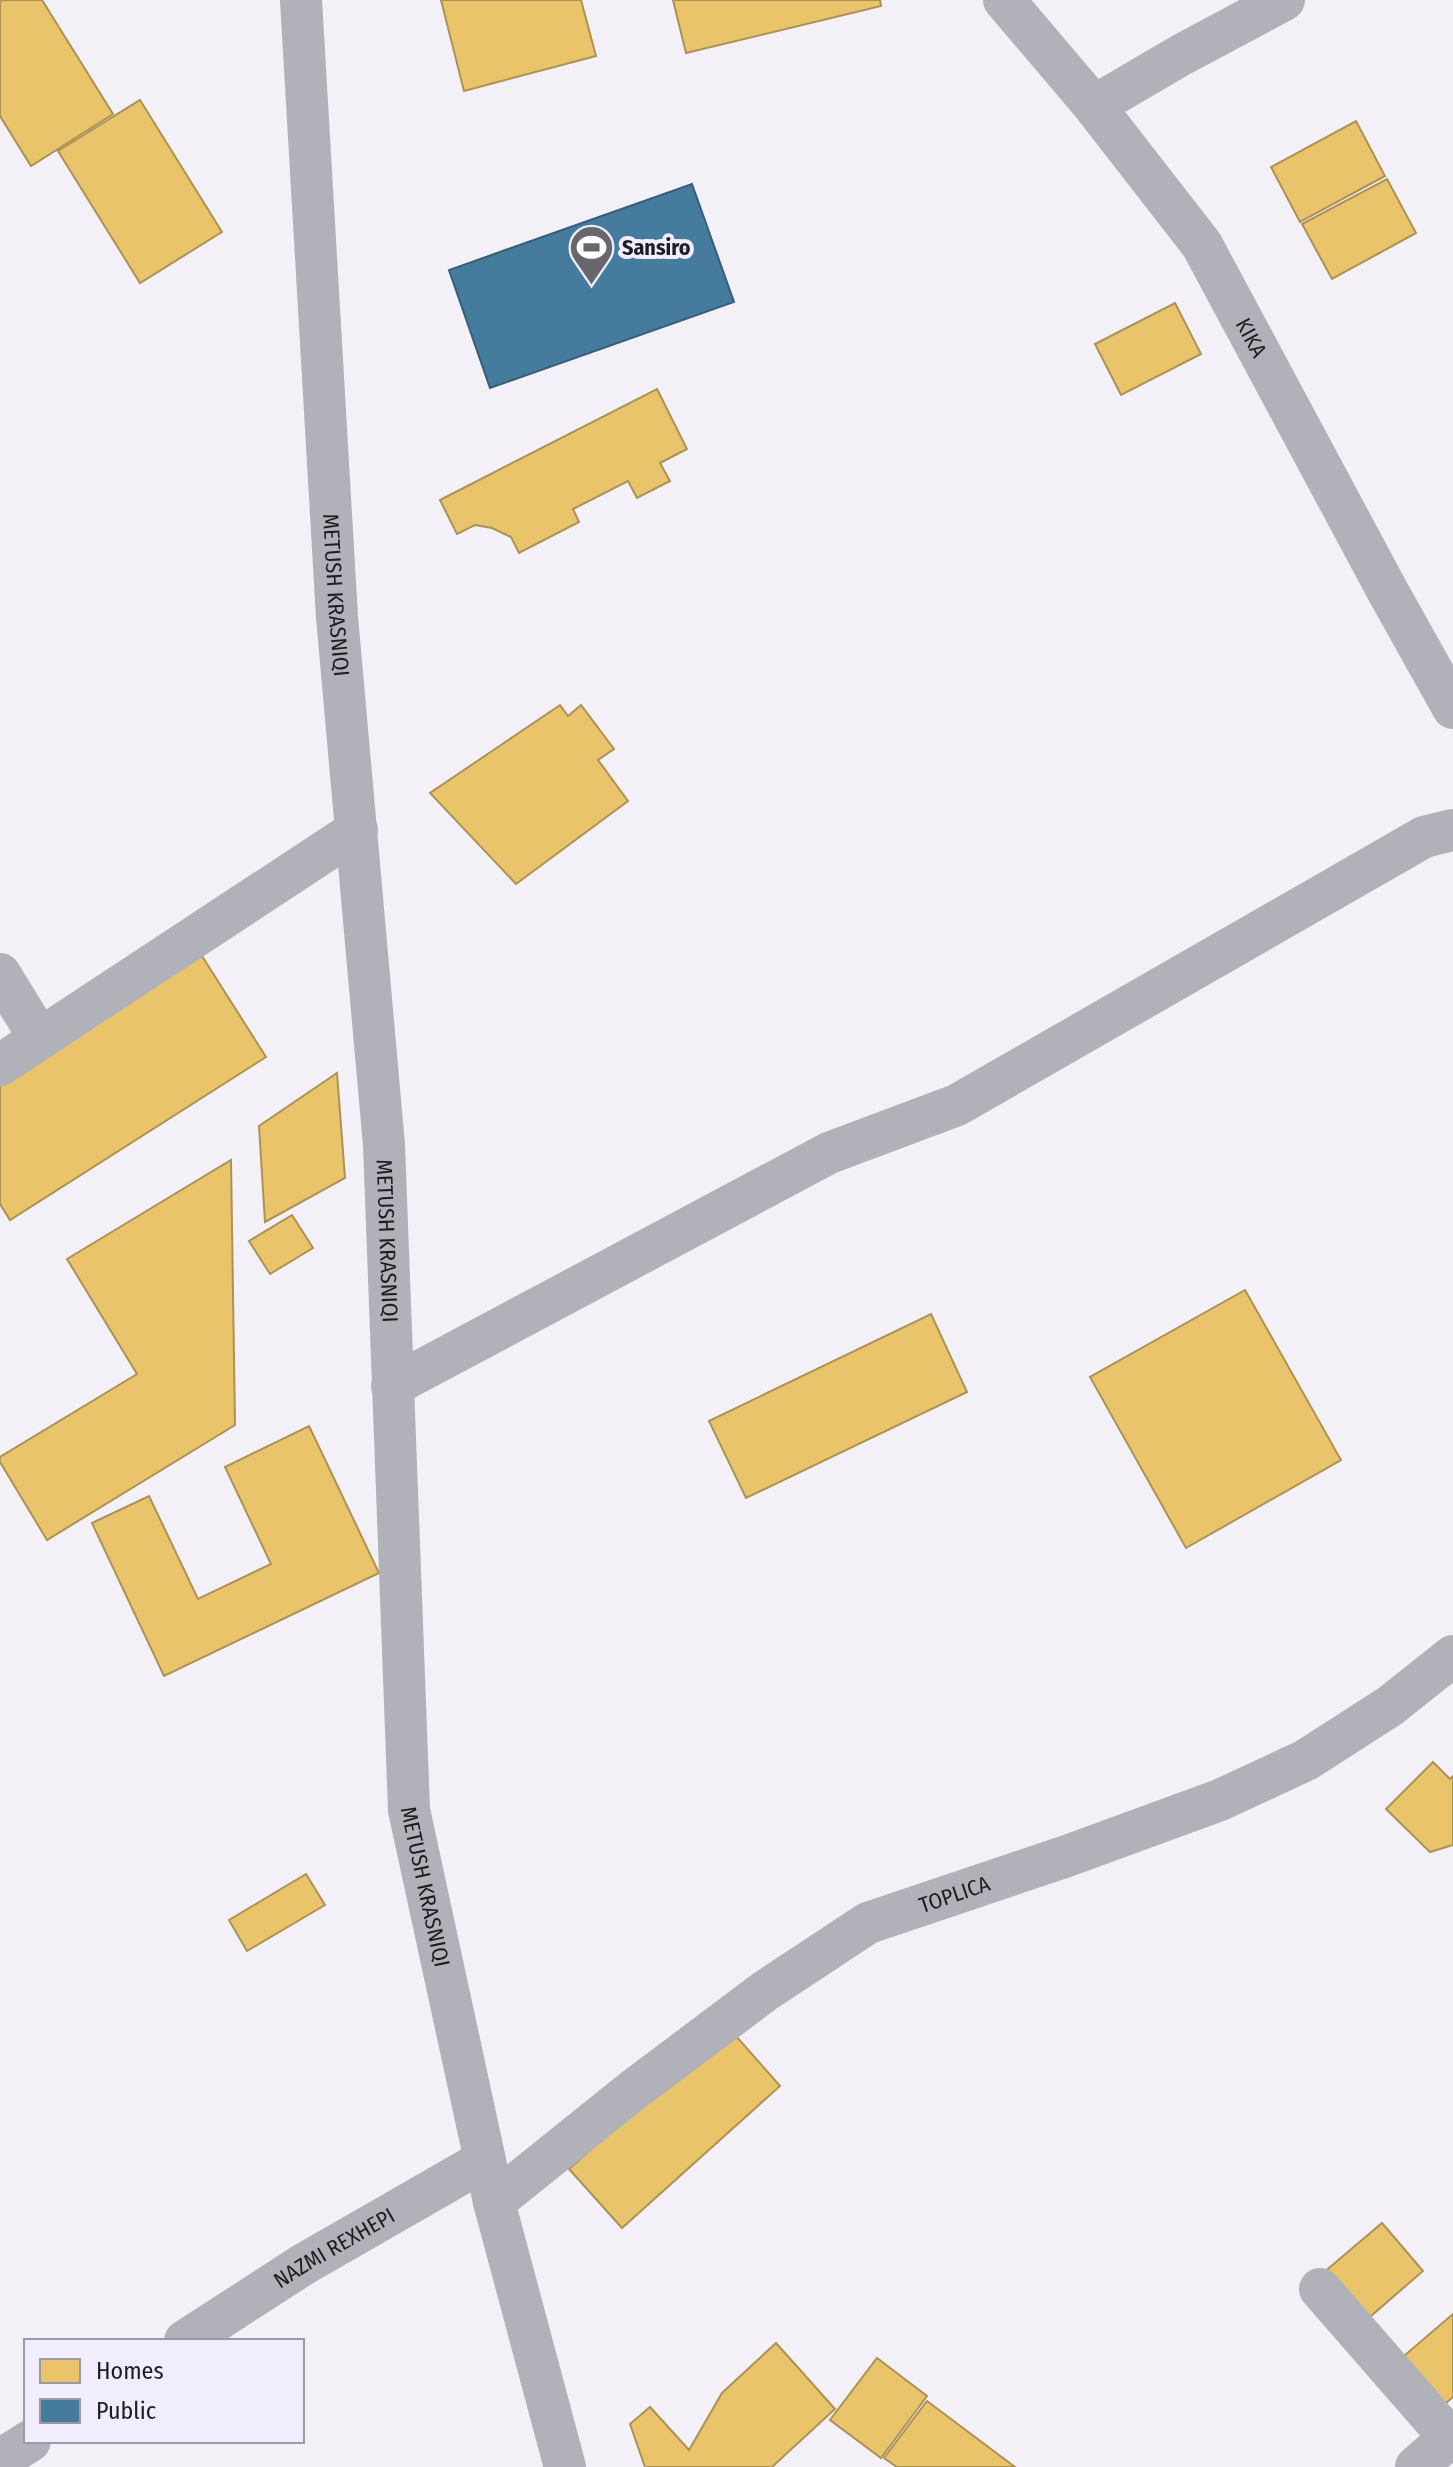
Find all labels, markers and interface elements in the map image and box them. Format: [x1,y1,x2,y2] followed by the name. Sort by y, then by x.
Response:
[567,223,615,286] sports icon: Sansiro
[622,234,691,261] place label: Sansiro
[1230,313,1273,362] street label: KIKA
[317,513,356,678] street label: METUSH KRASNIQI
[371,1159,404,1323] street label: METUSH KRASNIQI
[395,1804,456,1969] street label: METUSH KRASNIQI
[915,1869,994,1918] street label: TOPLICA
[268,2201,399,2294] street label: NAZMI REXHEPI
[24,2339,304,2443] legend
[96,2357,164,2385] text: Homes
[96,2397,156,2425] text: Public

